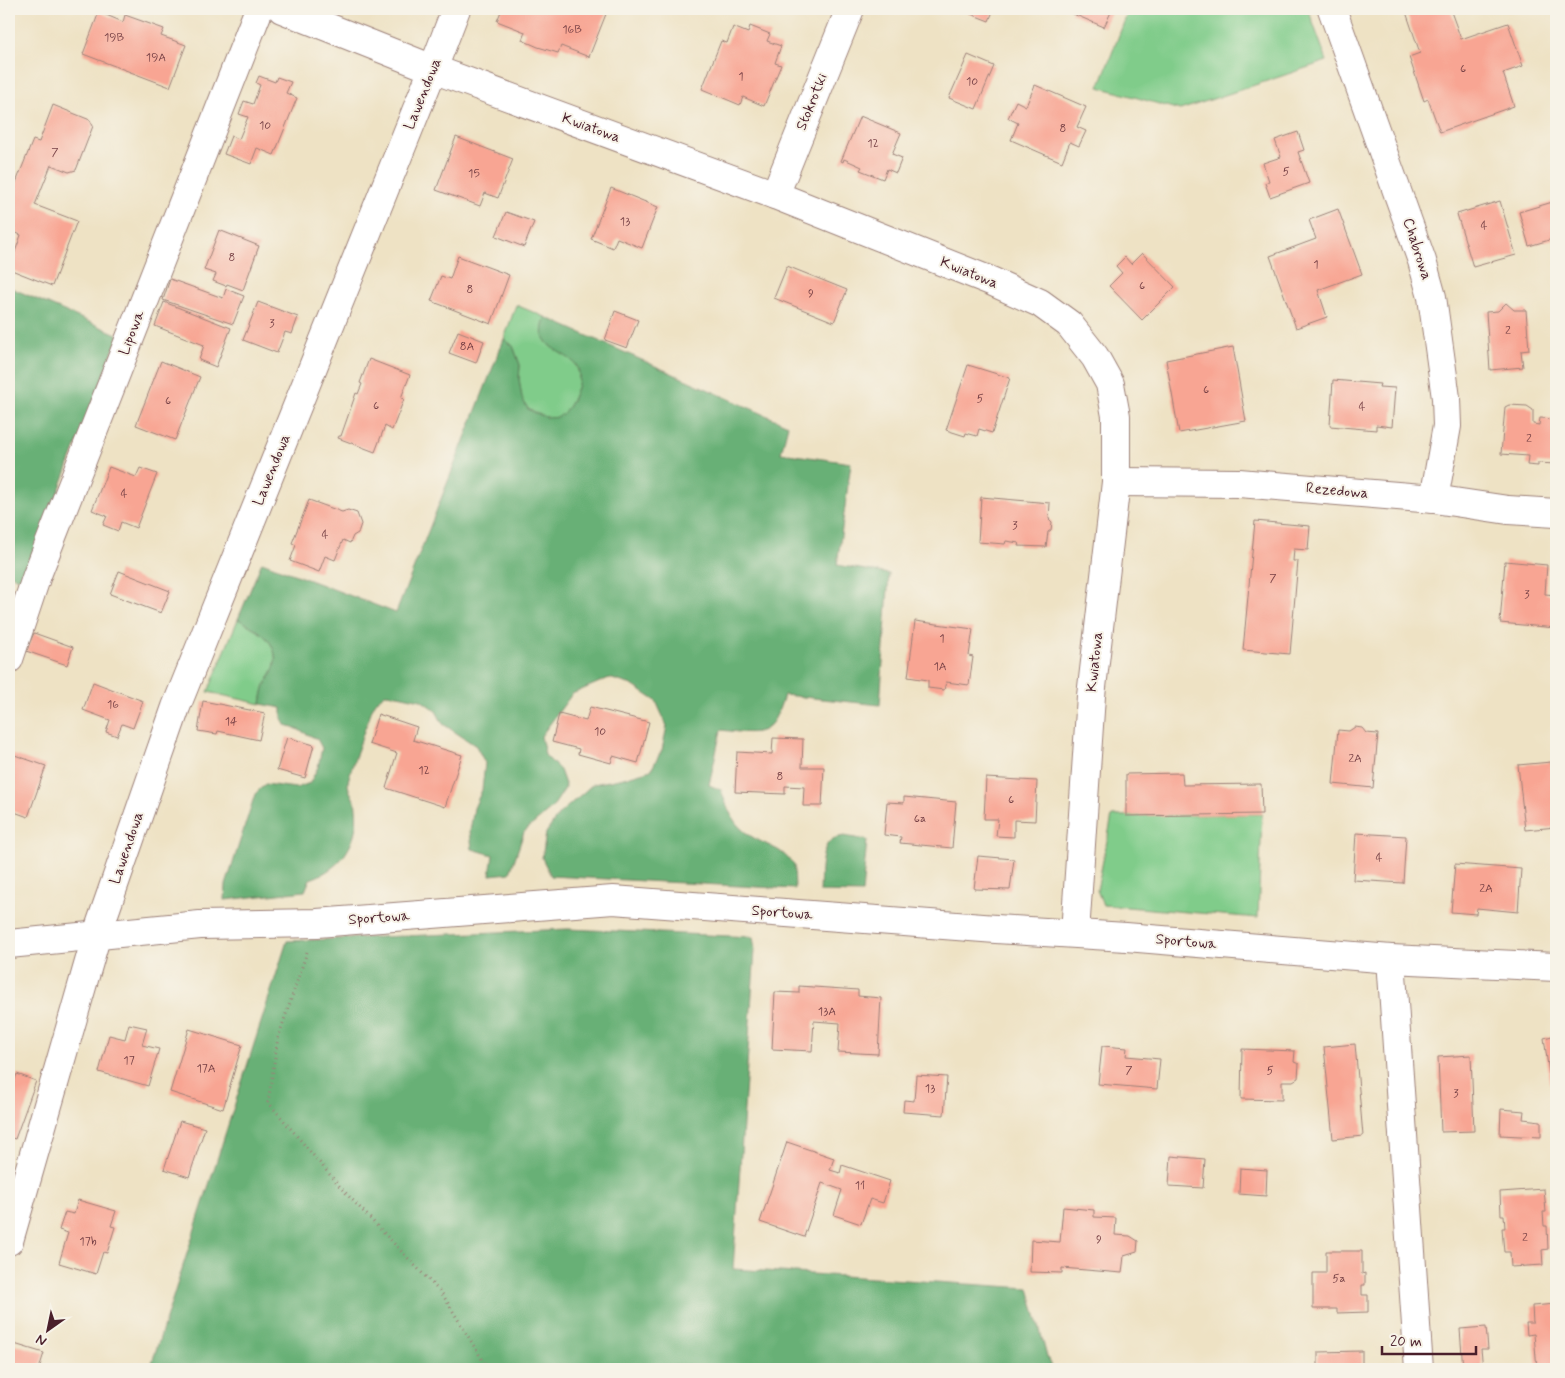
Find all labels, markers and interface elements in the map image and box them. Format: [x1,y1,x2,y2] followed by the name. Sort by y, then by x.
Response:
[562,22,582,38] house number: 16B
[104,30,124,46] house number: 19B
[146,50,166,66] house number: 19A
[400,55,447,133] street label: Lawendowa
[1460,61,1466,77] house number: 6
[738,69,744,85] house number: 1
[791,70,833,134] street label: Stokrotki
[966,74,978,90] house number: 10
[559,108,623,148] street label: Kwiatowa
[259,118,271,134] house number: 10
[1060,121,1066,137] house number: 8
[867,136,879,152] house number: 12
[51,145,59,161] house number: 7
[1282,164,1290,180] house number: 5
[468,166,480,182] house number: 15
[620,214,630,230] house number: 13
[1398,215,1437,283] street label: Chabrowa
[1481,218,1488,234] house number: 4
[229,250,235,266] house number: 8
[937,252,1001,294] street label: Kwiatowa
[1313,257,1319,273] house number: 1
[1139,278,1145,294] house number: 6
[467,282,473,298] house number: 8
[808,286,814,302] house number: 9
[114,307,150,358] street label: Lipowa
[269,316,275,332] house number: 3
[1505,323,1511,339] house number: 2
[460,339,474,355] house number: 8A
[1203,382,1209,398] house number: 6
[976,391,984,407] house number: 5
[165,393,171,409] house number: 6
[373,398,379,414] house number: 6
[1359,399,1366,415] house number: 4
[249,431,296,509] street label: Lawendowa
[1526,431,1532,447] house number: 2
[1305,478,1369,504] street label: Rezedowa
[121,486,128,502] house number: 4
[1012,518,1018,534] house number: 3
[322,527,329,543] house number: 4
[1269,571,1277,587] house number: 7
[1524,587,1530,603] house number: 3
[1082,630,1108,693] street label: Kwiatowa
[939,631,945,647] house number: 1
[933,659,947,675] house number: 1A
[107,697,119,713] house number: 16
[225,714,237,730] house number: 14
[594,724,606,740] house number: 10
[1348,751,1362,767] house number: 2A
[418,763,430,779] house number: 12
[777,769,783,785] house number: 8
[1008,792,1014,808] house number: 6
[105,809,149,887] street label: Lawendowa
[914,811,926,827] house number: 6a
[1376,850,1383,866] house number: 4
[1479,881,1493,897] house number: 2A
[751,901,814,925] street label: Sportowa
[348,906,411,930] street label: Sportowa
[1155,929,1218,955] street label: Sportowa
[818,1004,836,1020] house number: 13A
[123,1053,135,1069] house number: 17
[196,1061,216,1077] house number: 17A
[1125,1063,1133,1079] house number: 7
[1266,1063,1274,1079] house number: 5
[925,1081,935,1097] house number: 13
[1453,1086,1459,1102] house number: 3
[855,1178,865,1194] house number: 11
[1522,1230,1528,1246] house number: 2
[1096,1232,1102,1248] house number: 9
[79,1234,97,1250] house number: 17b
[1332,1271,1346,1287] house number: 5a
[22,1306,72,1356] north arrow
[1382,1323,1476,1355] scale bar
[33,1330,50,1350] text: N
[1390,1332,1422,1352] text: 20 m

